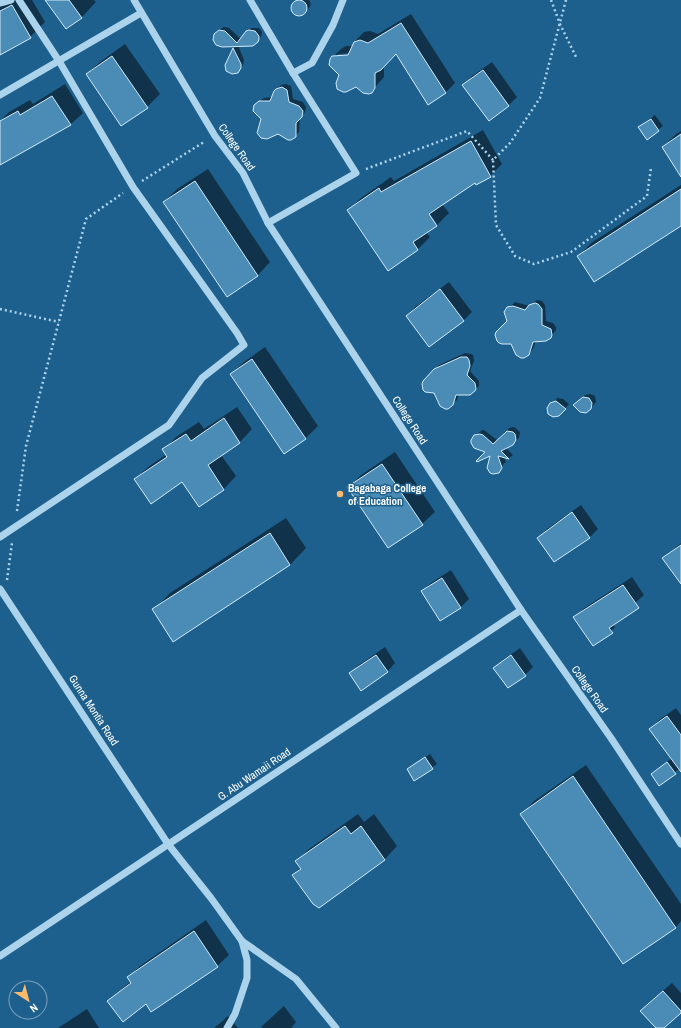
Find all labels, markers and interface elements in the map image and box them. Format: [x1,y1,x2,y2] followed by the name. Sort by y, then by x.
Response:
[216,121,258,173] street label: College Road
[389,393,431,447] street label: College Road
[348,481,426,508] place label: Bagabaga College of Education
[335,489,345,499] marker: Bagabaga College of Education
[569,663,611,715] street label: College Road
[66,672,122,748] street label: Gunna Montia Road
[215,744,293,804] street label: G. Abu Wamaii Road
[8,980,48,1020] north arrow
[27,1001,41,1016] text: N

